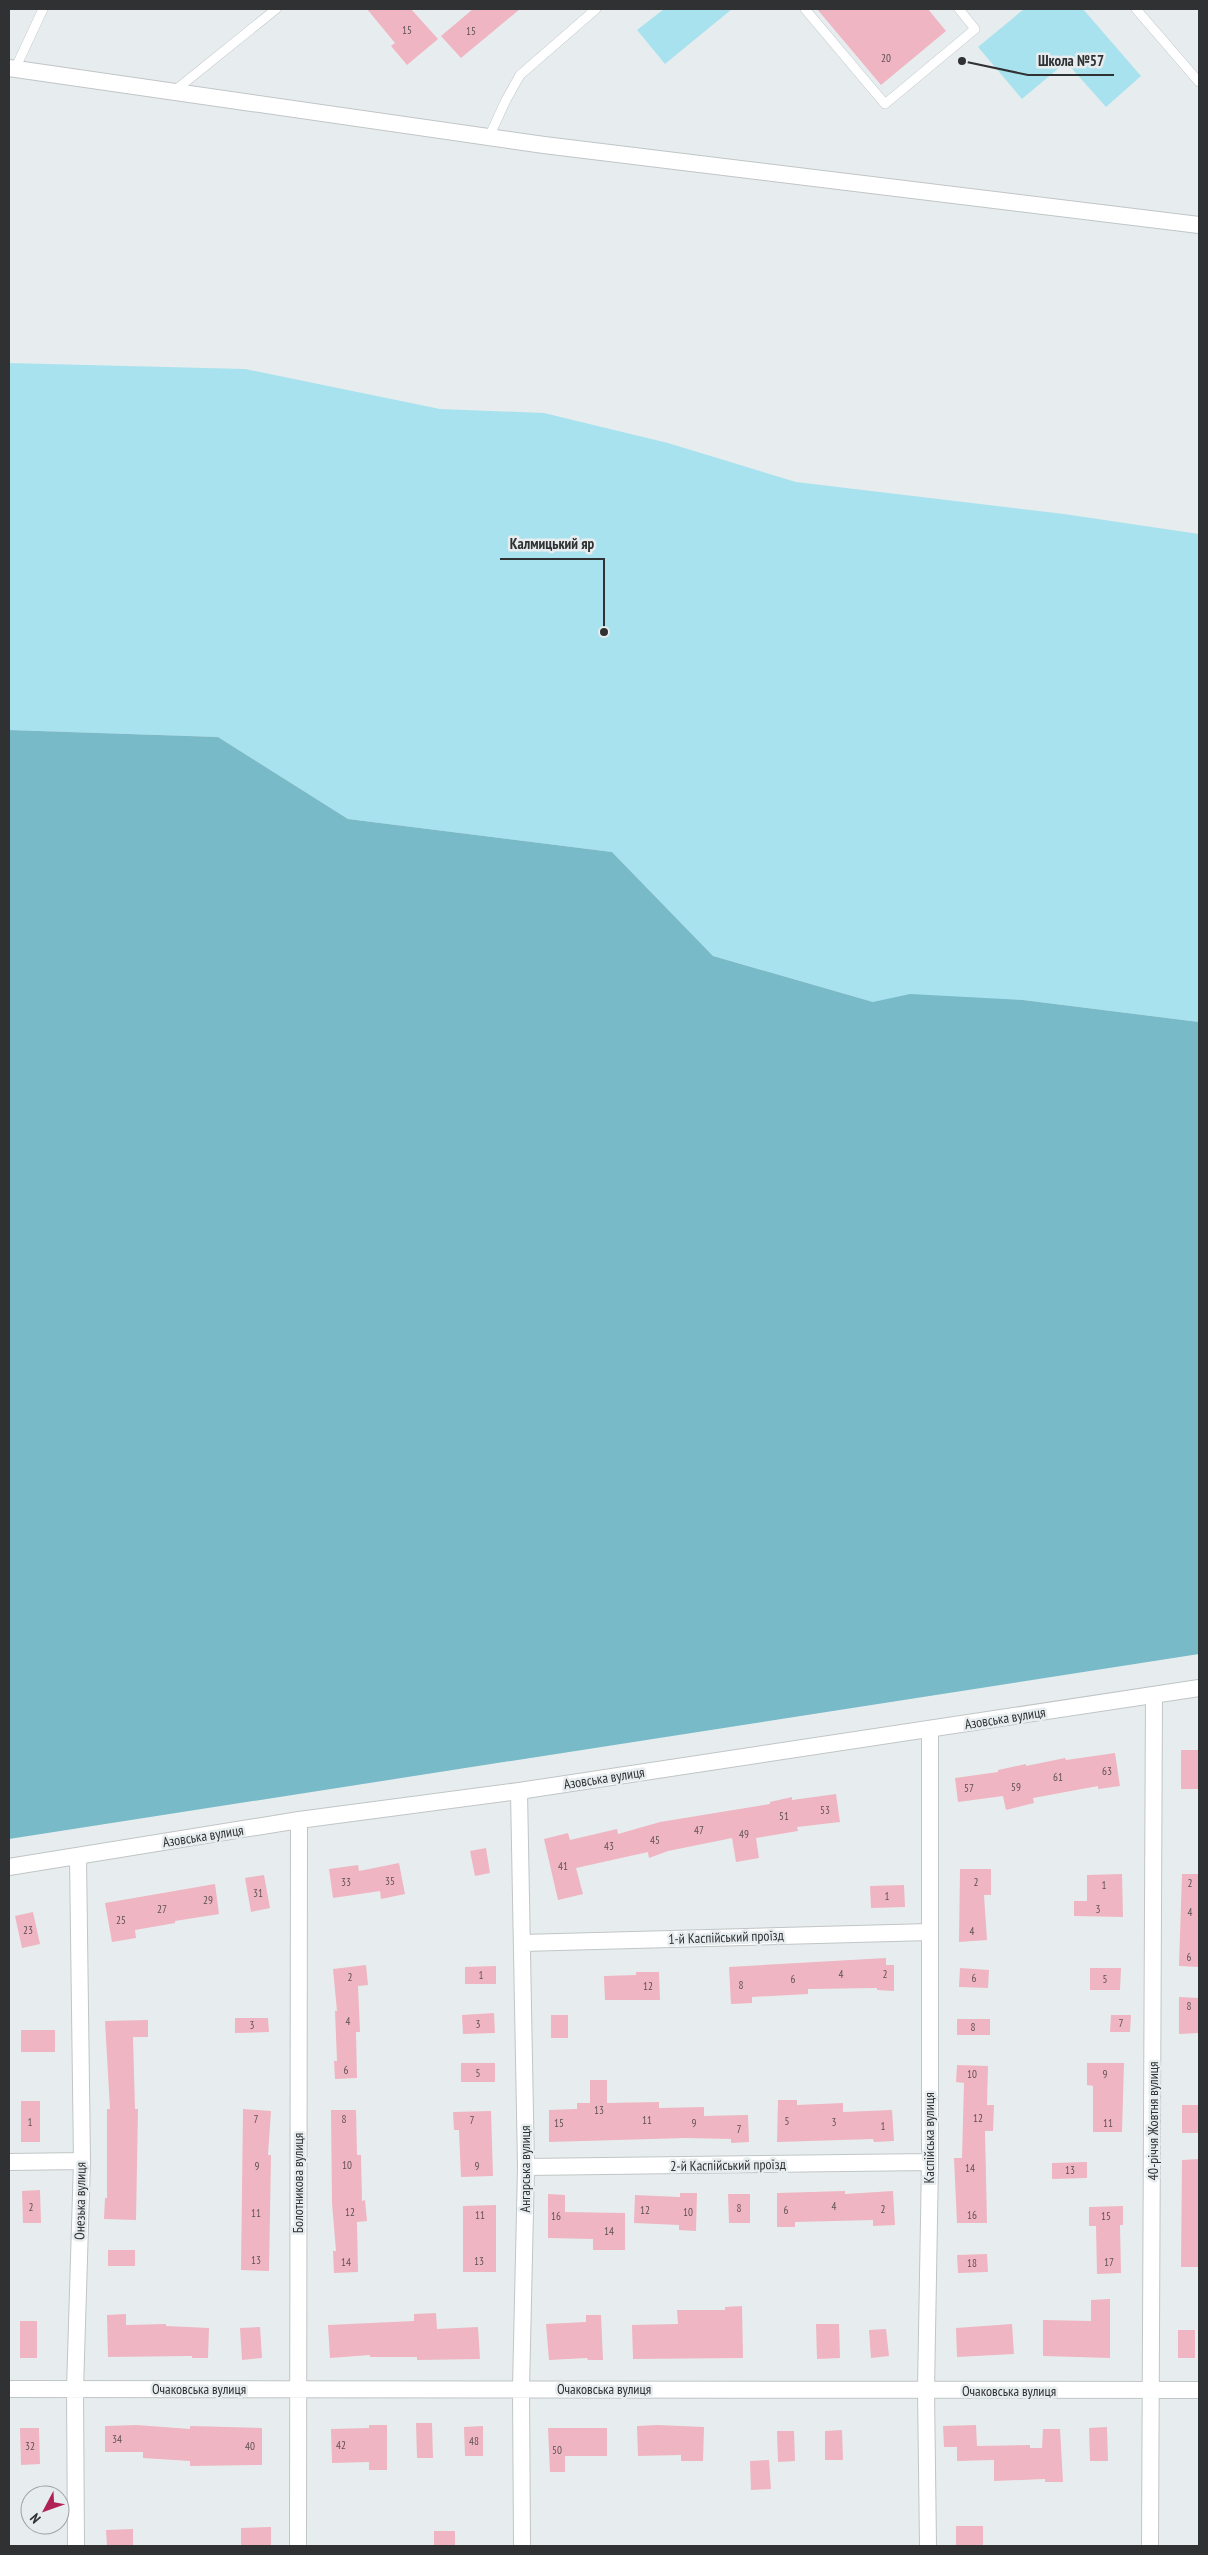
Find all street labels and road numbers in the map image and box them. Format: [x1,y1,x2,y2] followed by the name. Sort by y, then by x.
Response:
[963,1703,1047,1733] street label: Азовська вулиця
[562,1763,646,1793] street label: Азовська вулиця
[161,1821,245,1851] street label: Азовська вулиця
[668,1926,784,1948] street label: 1-й Каспійський проїзд
[1144,2062,1162,2180] street label: 40-річчя Жовтня вулиця
[920,2092,938,2184] street label: Каспійська вулиця
[516,2126,534,2212] street label: Ангарська вулиця
[289,2133,307,2233] street label: Болотникова вулиця
[670,2155,786,2175] street label: 2-й Каспійський проїзд
[70,2162,90,2240] street label: Онезька вулиця
[152,2380,246,2398] street label: Очаковська вулиця
[557,2380,651,2398] street label: Очаковська вулиця
[962,2382,1056,2400] street label: Очаковська вулиця

